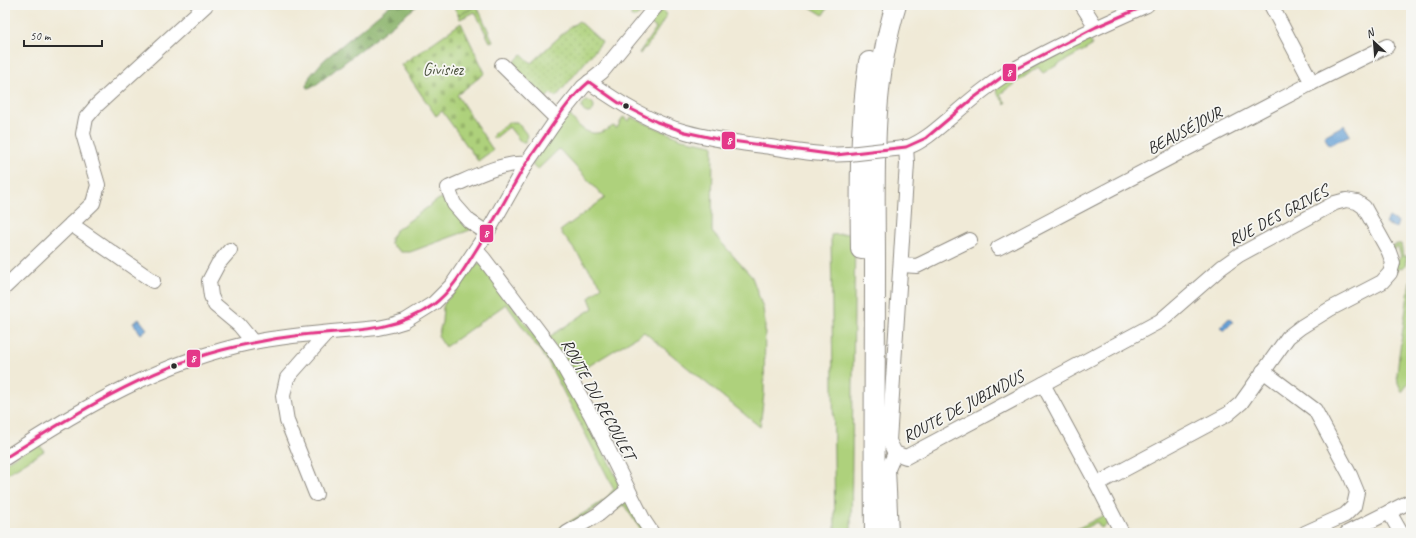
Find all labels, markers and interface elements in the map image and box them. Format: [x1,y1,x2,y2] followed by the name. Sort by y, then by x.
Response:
[24,22,102,48] scale bar
[1354,22,1394,62] north arrow
[1363,24,1378,41] text: N
[30,28,52,44] text: 50 m
[423,59,465,80] park label: Givisiez
[1002,63,1017,82] line badge: 8
[1007,65,1014,79] text: 8
[1143,100,1227,159] street label: BEAUSÉJOUR
[621,101,631,111] unlabelled marker
[721,131,736,150] line badge: 8
[727,133,734,147] text: 8
[1225,179,1335,251] street label: RUE DES GRIVES
[479,224,494,243] line badge: 8
[484,226,491,240] text: 8
[557,335,642,466] street label: ROUTE DU RECOULET
[186,349,201,368] line badge: 8
[191,351,198,365] text: 8
[169,361,179,371] unlabelled marker
[899,364,1030,447] street label: ROUTE DE JUBINDUS

